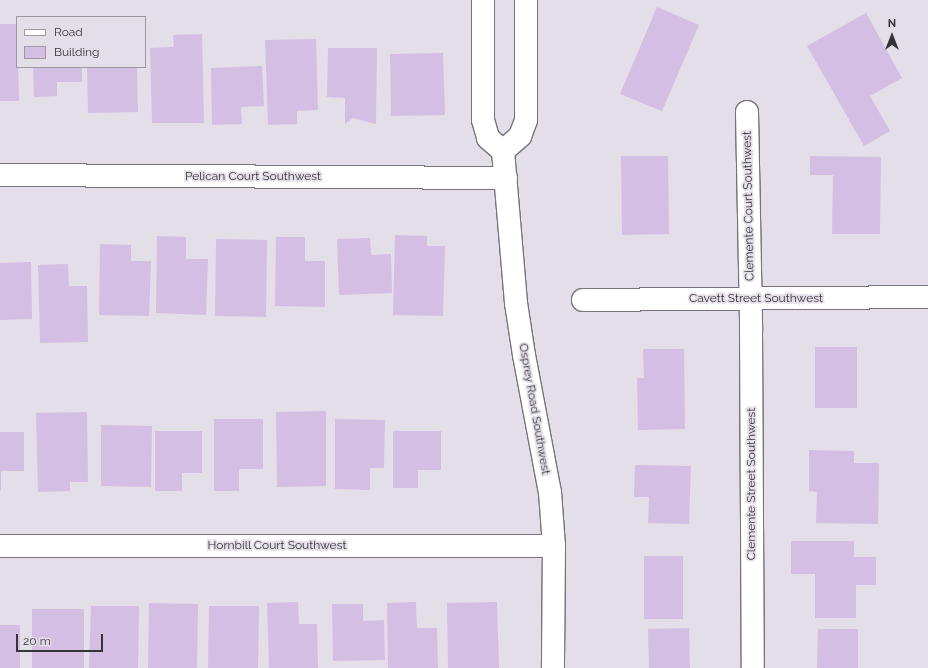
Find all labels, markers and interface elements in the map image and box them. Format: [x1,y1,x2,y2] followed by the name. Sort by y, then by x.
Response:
[16,16,146,68] legend
[872,16,912,56] north arrow
[888,17,896,30] text: N
[54,25,83,39] text: Road
[54,45,100,59] text: Building
[740,131,758,281] street label: Clemente Court Southwest
[185,170,321,184] street label: Pelican Court Southwest
[689,292,823,306] street label: Cavett Street Southwest
[515,342,553,476] street label: Osprey Road Southwest
[745,408,759,560] street label: Clemente Street Southwest
[207,539,347,553] street label: Hornbill Court Southwest
[18,626,105,652] scale bar
[23,634,51,648] text: 20 m

